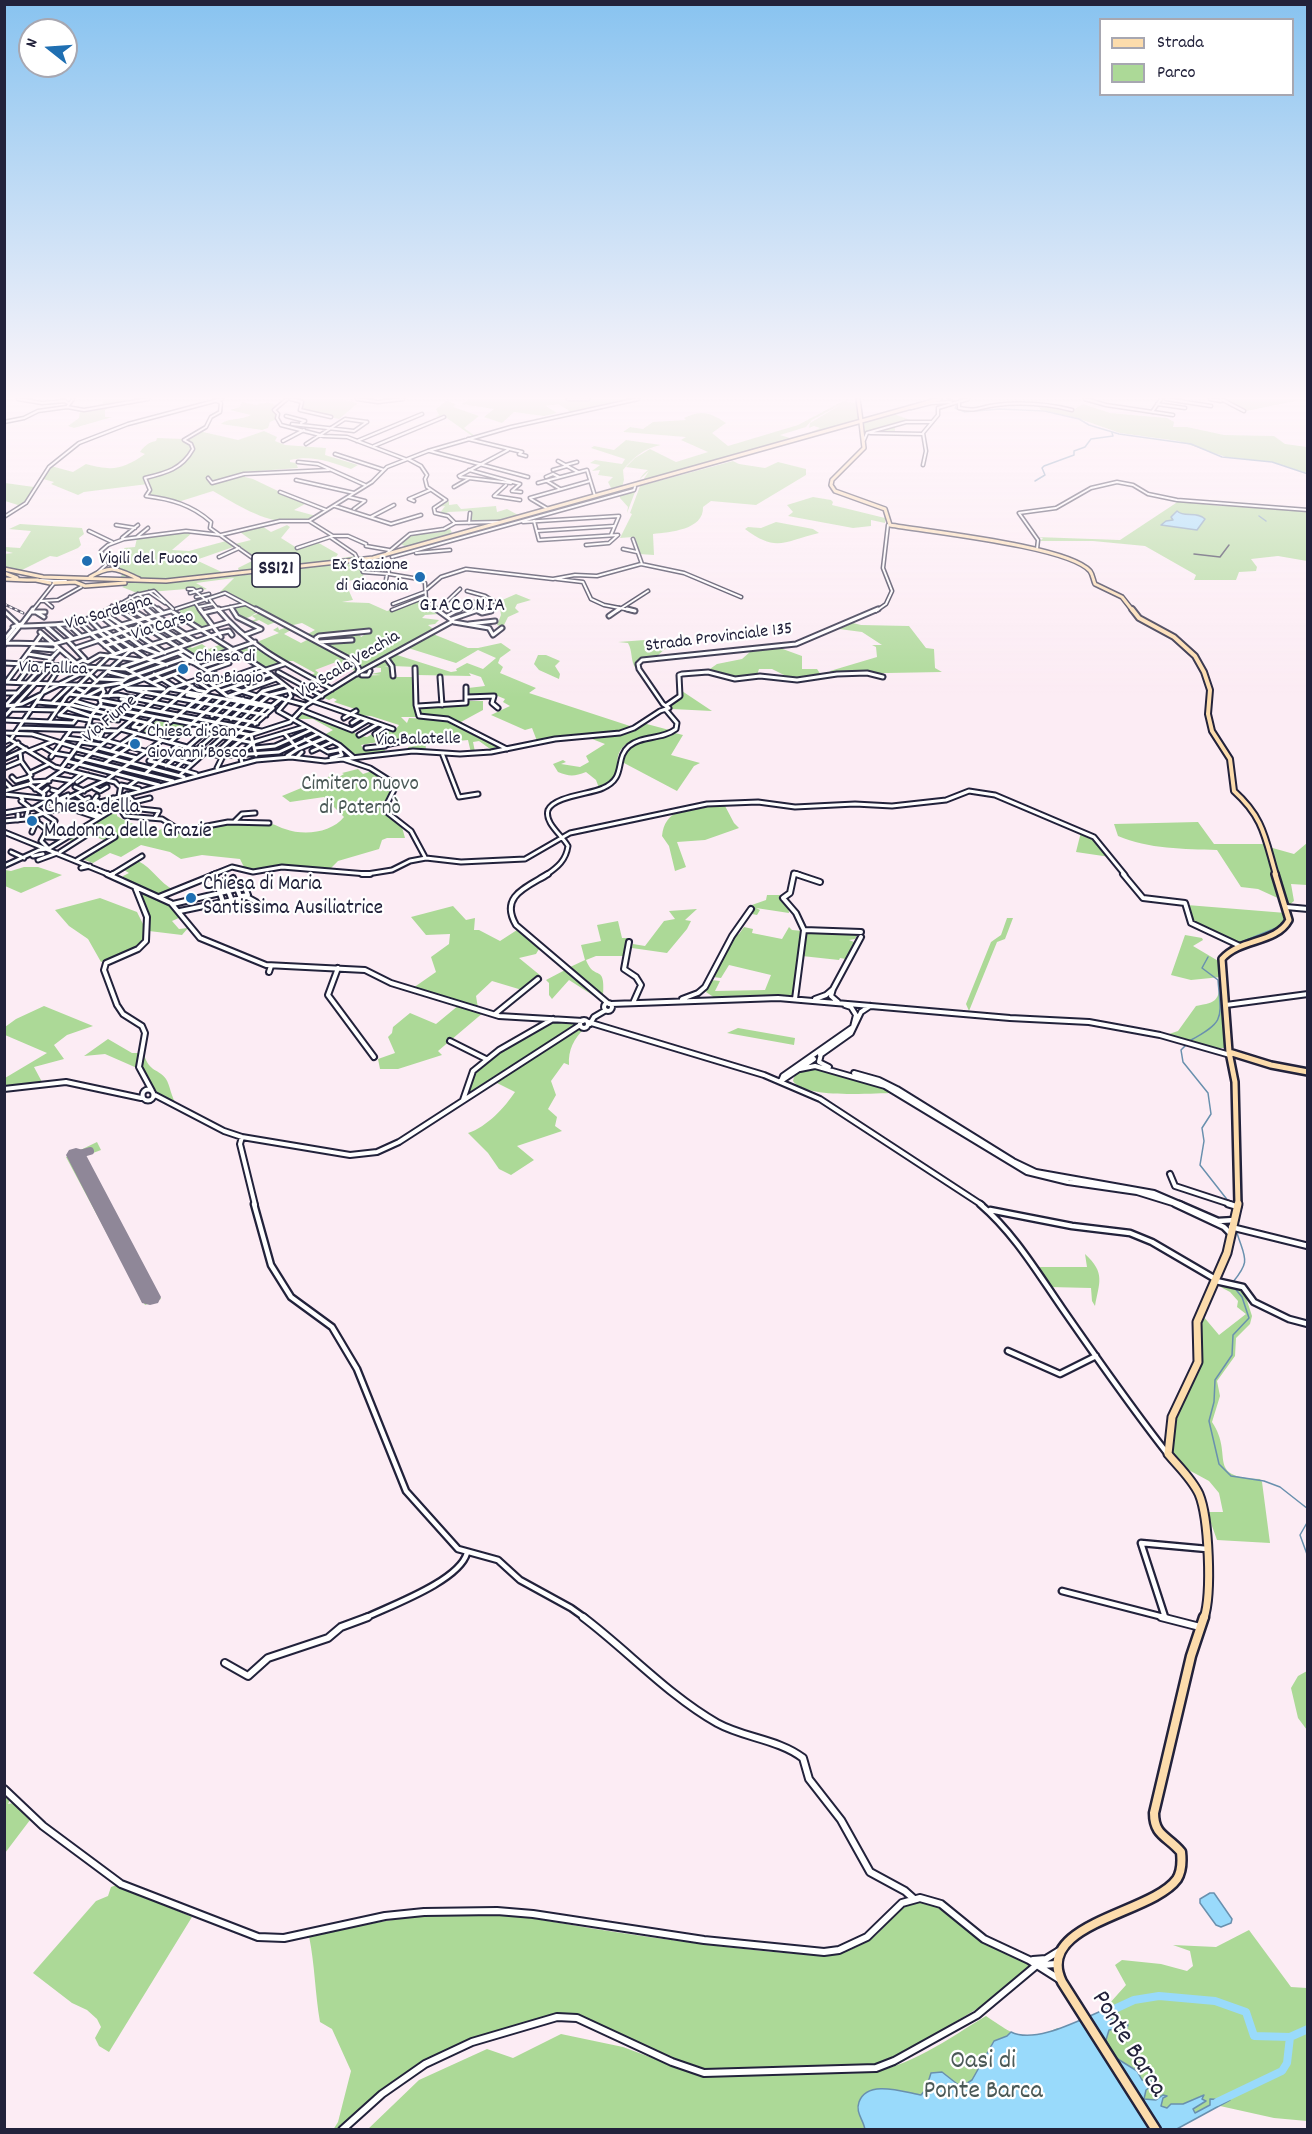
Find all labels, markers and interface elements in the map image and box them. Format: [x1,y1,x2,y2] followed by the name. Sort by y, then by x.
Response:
[18,18,78,78] north arrow
[1099,18,1294,96] legend
[1157,31,1204,56] text: Strada
[20,36,44,50] text: N
[1157,61,1196,86] text: Parco
[99,550,198,572] place label: Vigili del Fuoco
[252,553,300,587] road number: SS121
[80,554,94,568] marker: Vigili del Fuoco
[332,556,408,598] place label: Ex Stazione di Giaconia
[413,570,427,584] marker: Ex Stazione di Giaconia
[63,591,155,637] street label: Via Sardegna
[419,595,507,619] district label: GIACONIA
[129,607,197,647] street label: Via Carso
[644,619,794,659] street label: Strada Provinciale 135
[294,627,404,705] street label: Via Scala Vecchia
[195,648,263,690] place label: Chiesa di San Biagio
[18,658,88,682] street label: Via Fallica
[176,662,190,676] marker: Chiesa di San Biagio
[80,691,142,749] street label: Via Fiume
[147,723,247,766] place label: Chiesa di San Giovanni Bosco
[375,729,461,753] street label: Via Balatelle
[128,737,142,751] marker: Chiesa di San Giovanni Bosco
[301,773,419,823] park label: Cimitero nuovo di Paternò
[44,796,212,846] place label: Chiesa della Madonna delle Grazie
[25,814,39,828] marker: Chiesa della Madonna delle Grazie
[203,873,383,923] place label: Chiesa di Maria Santissima Ausiliatrice
[184,891,198,905] marker: Chiesa di Maria Santissima Ausiliatrice
[1082,1986,1172,2104] street label: Ponte Barca
[923,2047,1043,2108] park label: Oasi di Ponte Barca

